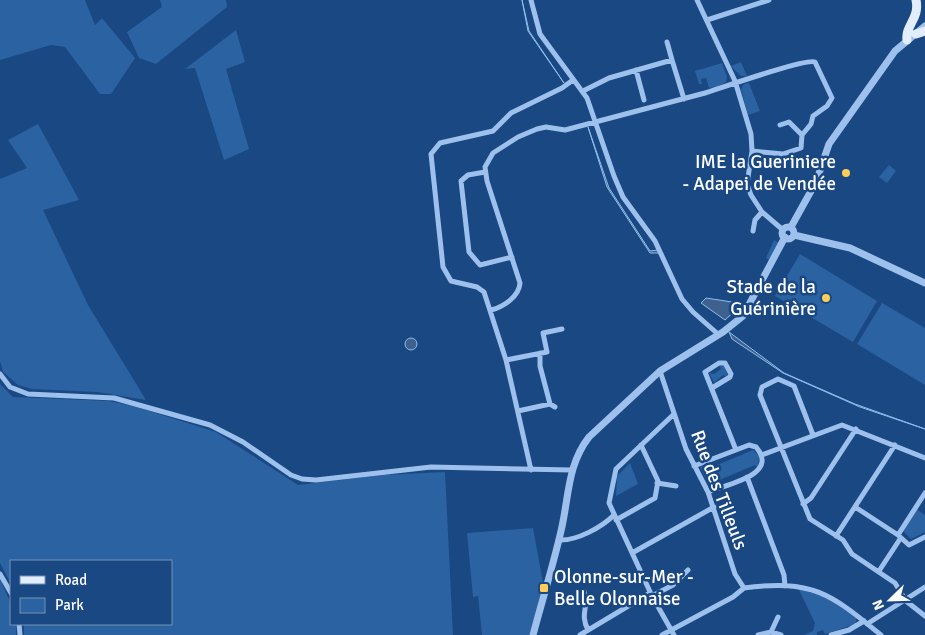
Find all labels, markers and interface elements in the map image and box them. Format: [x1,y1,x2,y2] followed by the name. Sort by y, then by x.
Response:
[682,150,836,196] place label: IME la Gueriniere - Adapei de Vendée
[840,167,852,179] marker: IME la Gueriniere - Adapei de Vendée
[726,275,816,321] place label: Stade de la Guérinière
[820,292,832,304] marker: Stade de la Guérinière
[685,427,753,553] street label: Rue des Tilleuls
[10,560,172,625] legend
[554,565,694,611] place label: Olonne-sur-Mer - Belle Olonnaise
[55,571,87,589] text: Road
[865,575,915,625] north arrow
[538,582,550,594] marker: Olonne-sur-Mer - Belle Olonnaise
[55,596,84,614] text: Park
[869,597,888,613] text: N

